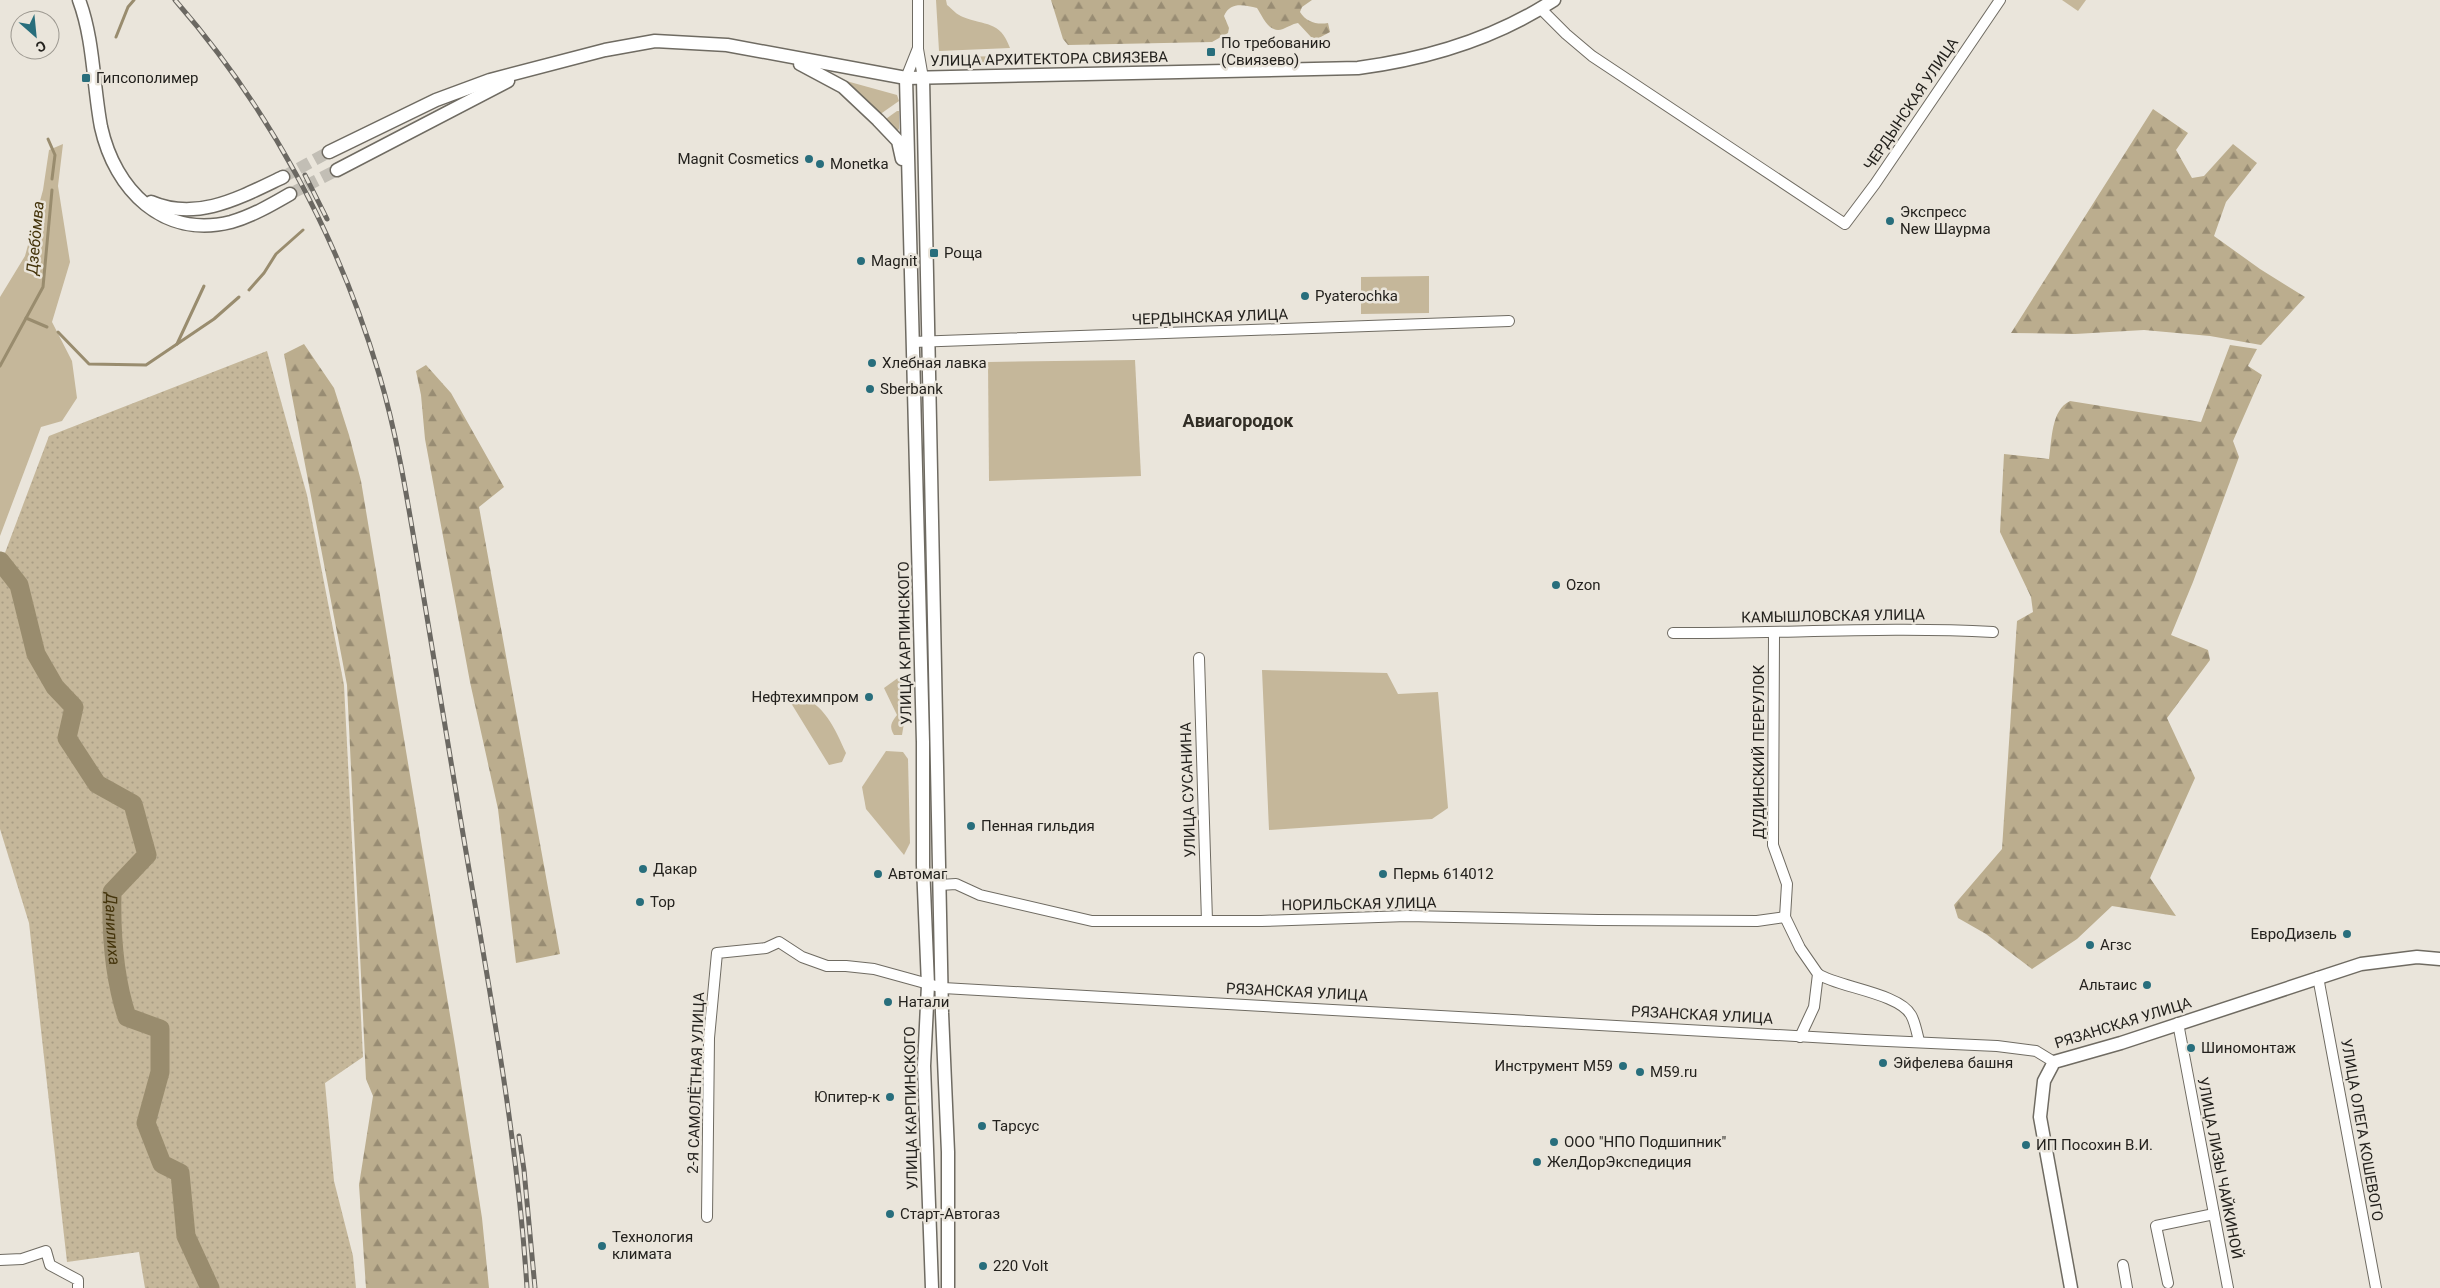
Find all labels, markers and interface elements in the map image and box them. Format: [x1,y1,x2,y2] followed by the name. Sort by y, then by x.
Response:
[10,10,60,60] north arrow
[1221,34,1331,69] place label: По требованию (Свиязево)
[1860,34,1962,174] street label: ЧЕРДЫНСКАЯ УЛИЦА
[33,37,49,56] text: С
[1205,46,1217,58] marker: По требованию (Свиязево)
[930,48,1168,70] street label: УЛИЦА АРХИТЕКТОРА СВИЯЗЕВА
[96,69,199,87] place label: Гипсополимер
[80,72,92,84] marker: Гипсополимер
[677,150,799,168] place label: Magnit Cosmetics
[803,153,815,165] marker: Magnit Cosmetics
[830,155,889,173] place label: Monetka
[814,158,826,170] marker: Monetka
[22,200,48,277] water label: Дзебӧмва
[1900,203,1991,238] place label: Экспресс New Шаурма
[1884,215,1896,227] marker: Экспресс New Шаурма
[944,244,983,262] place label: Роща
[928,247,940,259] marker: Роща
[871,252,918,270] place label: Magnit
[855,255,867,267] marker: Magnit
[1315,287,1398,305] place label: Pyaterochka
[1299,290,1311,302] marker: Pyaterochka
[1132,305,1289,329] street label: ЧЕРДЫНСКАЯ УЛИЦА
[882,354,987,372] place label: Хлебная лавка
[866,357,878,369] marker: Хлебная лавка
[880,380,943,398] place label: Sberbank
[864,383,876,395] marker: Sberbank
[1183,410,1294,431] district label: Авиагородок
[895,561,915,725] street label: УЛИЦА КАРПИНСКОГО
[1566,576,1600,594] place label: Ozon
[1550,579,1562,591] marker: Ozon
[1741,605,1925,627] street label: КАМЫШЛОВСКАЯ УЛИЦА
[1750,665,1768,839] street label: ДУДИНСКИЙ ПЕРЕУЛОК
[751,688,859,706] place label: Нефтехимпром
[863,691,875,703] marker: Нефтехимпром
[1177,722,1199,858] street label: УЛИЦА СУСАНИНА
[981,817,1095,835] place label: Пенная гильдия
[965,820,977,832] marker: Пенная гильдия
[653,860,697,878] place label: Дакар
[637,863,649,875] marker: Дакар
[888,865,948,883] place label: Автомаг
[1393,865,1494,883] place label: Пермь 614012
[872,868,884,880] marker: Автомаг
[1377,868,1389,880] marker: Пермь 614012
[102,892,125,966] water label: Данилиха
[650,893,675,911] place label: Тор
[1281,894,1437,914] street label: НОРИЛЬСКАЯ УЛИЦА
[634,896,646,908] marker: Тор
[2251,925,2337,943] place label: ЕвроДизель
[2341,928,2353,940] marker: ЕвроДизель
[2100,936,2132,954] place label: Агзс
[2084,939,2096,951] marker: Агзс
[2079,976,2137,994] place label: Альтаис
[1226,979,1369,1005] street label: РЯЗАНСКАЯ УЛИЦА
[2141,979,2153,991] marker: Альтаис
[684,992,708,1174] street label: 2-Я САМОЛЁТНАЯ УЛИЦА
[898,993,949,1011] place label: Натали
[2052,994,2194,1052] street label: РЯЗАНСКАЯ УЛИЦА
[882,996,894,1008] marker: Натали
[1631,1002,1774,1028] street label: РЯЗАНСКАЯ УЛИЦА
[901,1026,921,1190] street label: УЛИЦА КАРПИНСКОГО
[2337,1037,2387,1223] street label: УЛИЦА ОЛЕГА КОШЕВОГО
[2201,1039,2297,1057] place label: Шиномонтаж
[2185,1042,2197,1054] marker: Шиномонтаж
[1893,1054,2013,1072] place label: Эйфелева башня
[1495,1057,1613,1075] place label: Инструмент М59
[1877,1057,1889,1069] marker: Эйфелева башня
[1617,1060,1629,1072] marker: Инструмент М59
[1650,1063,1697,1081] place label: M59.ru
[1634,1066,1646,1078] marker: M59.ru
[2194,1076,2246,1260] street label: УЛИЦА ЛИЗЫ ЧАЙКИНОЙ
[814,1088,880,1106] place label: Юпитер-к
[884,1091,896,1103] marker: Юпитер-к
[992,1117,1040,1135] place label: Тарсус
[976,1120,988,1132] marker: Тарсус
[1564,1133,1727,1151] place label: ООО "НПО Подшипник"
[1548,1136,1560,1148] marker: ООО "НПО Подшипник"
[2036,1136,2153,1154] place label: ИП Посохин В.И.
[2020,1139,2032,1151] marker: ИП Посохин В.И.
[1547,1153,1691,1171] place label: ЖелДорЭкспедиция
[1531,1156,1543,1168] marker: ЖелДорЭкспедиция
[900,1205,1000,1223] place label: Старт-Автогаз
[884,1208,896,1220] marker: Старт-Автогаз
[612,1228,693,1263] place label: Технология климата
[596,1240,608,1252] marker: Технология климата
[993,1257,1048,1275] place label: 220 Volt
[977,1260,989,1272] marker: 220 Volt

